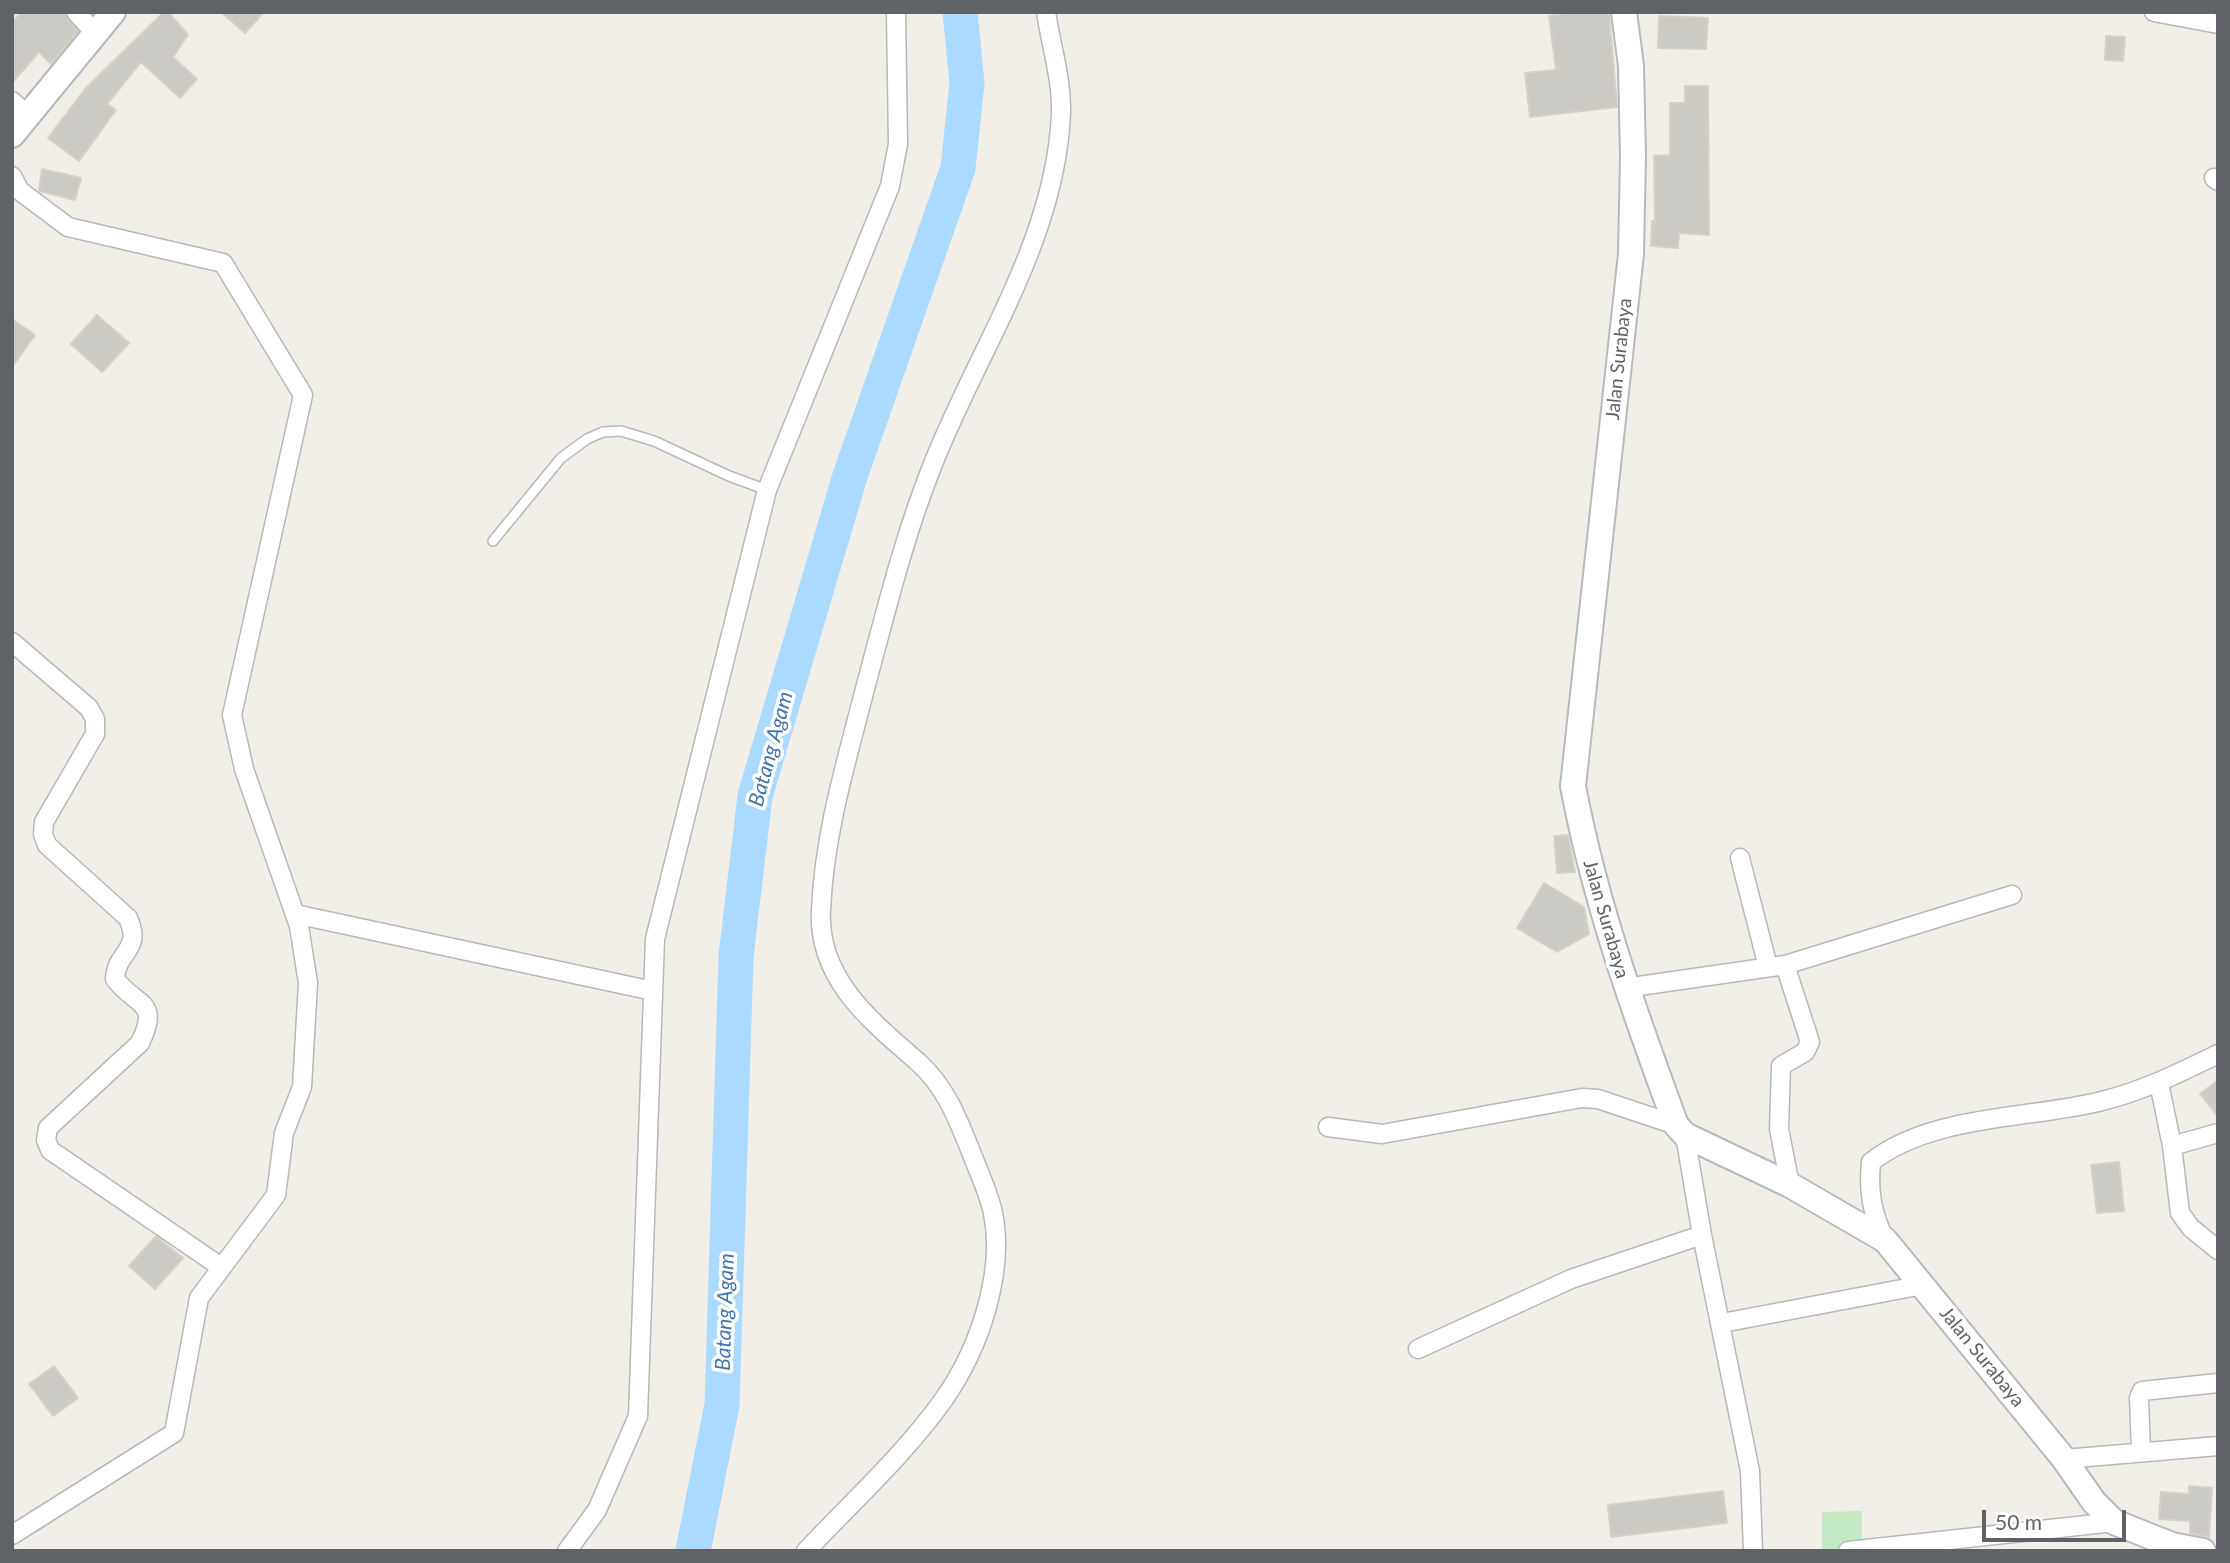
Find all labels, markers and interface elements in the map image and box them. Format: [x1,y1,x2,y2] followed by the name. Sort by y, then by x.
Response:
[1601,297,1637,421] street label: Jalan Surabaya
[744,689,798,809] water label: Batang Agam
[1578,857,1634,981] street label: Jalan Surabaya
[710,1253,740,1371] water label: Batang Agam
[1935,1302,2029,1412] street label: Jalan Surabaya
[1985,1496,2128,1540] scale bar
[1995,1509,2042,1534] text: 50 m

